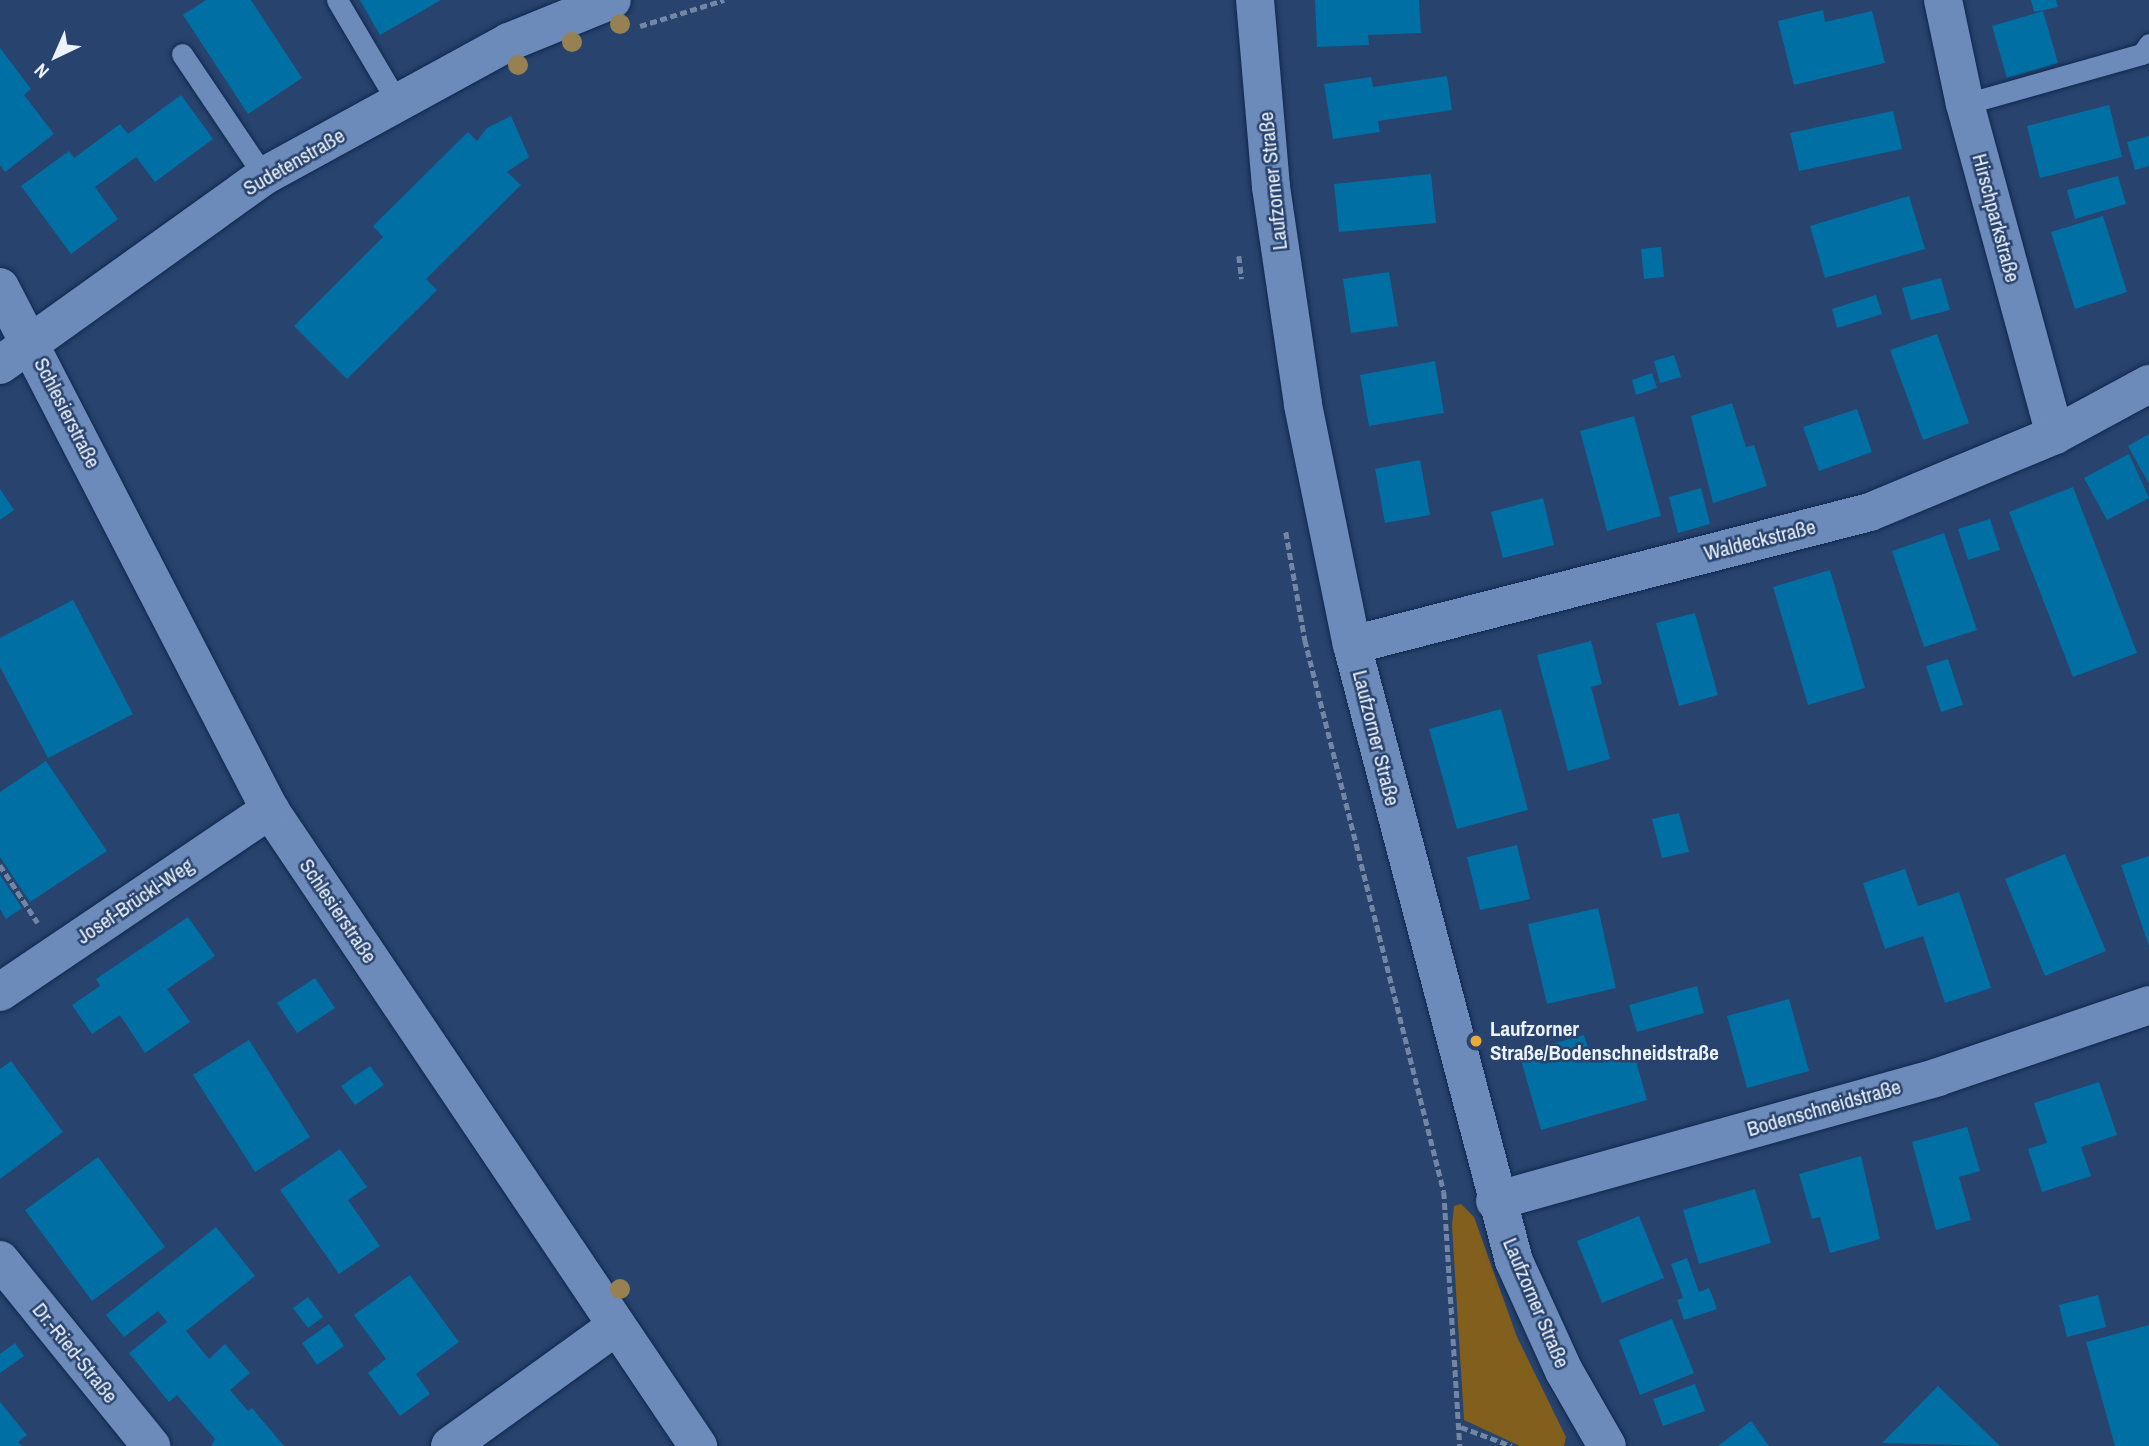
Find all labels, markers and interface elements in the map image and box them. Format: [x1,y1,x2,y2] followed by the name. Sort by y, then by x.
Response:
[21,21,91,91] north arrow
[28,58,54,84] text: N
[1253,111,1293,251] street label: Laufzorner Straße
[239,123,349,201] street label: Sudetenstraße
[1967,151,2025,285] street label: Hirschparkstraße
[28,354,106,472] street label: Schlesierstraße
[1702,514,1818,566] street label: Waldeckstraße
[1347,668,1405,808] street label: Laufzorner Straße
[72,853,198,949] street label: Josef-Brückl-Weg
[294,854,382,968] street label: Schlesierstraße
[1490,1016,1719,1066] place label: Laufzorner Straße/Bodenschneidstraße
[1468,1033,1484,1049] marker: Laufzorner Straße/Bodenschneidstraße
[1744,1074,1904,1142] street label: Bodenschneidstraße
[1497,1234,1575,1372] street label: Laufzorner Straße
[27,1298,123,1408] street label: Dr.-Ried-Straße

